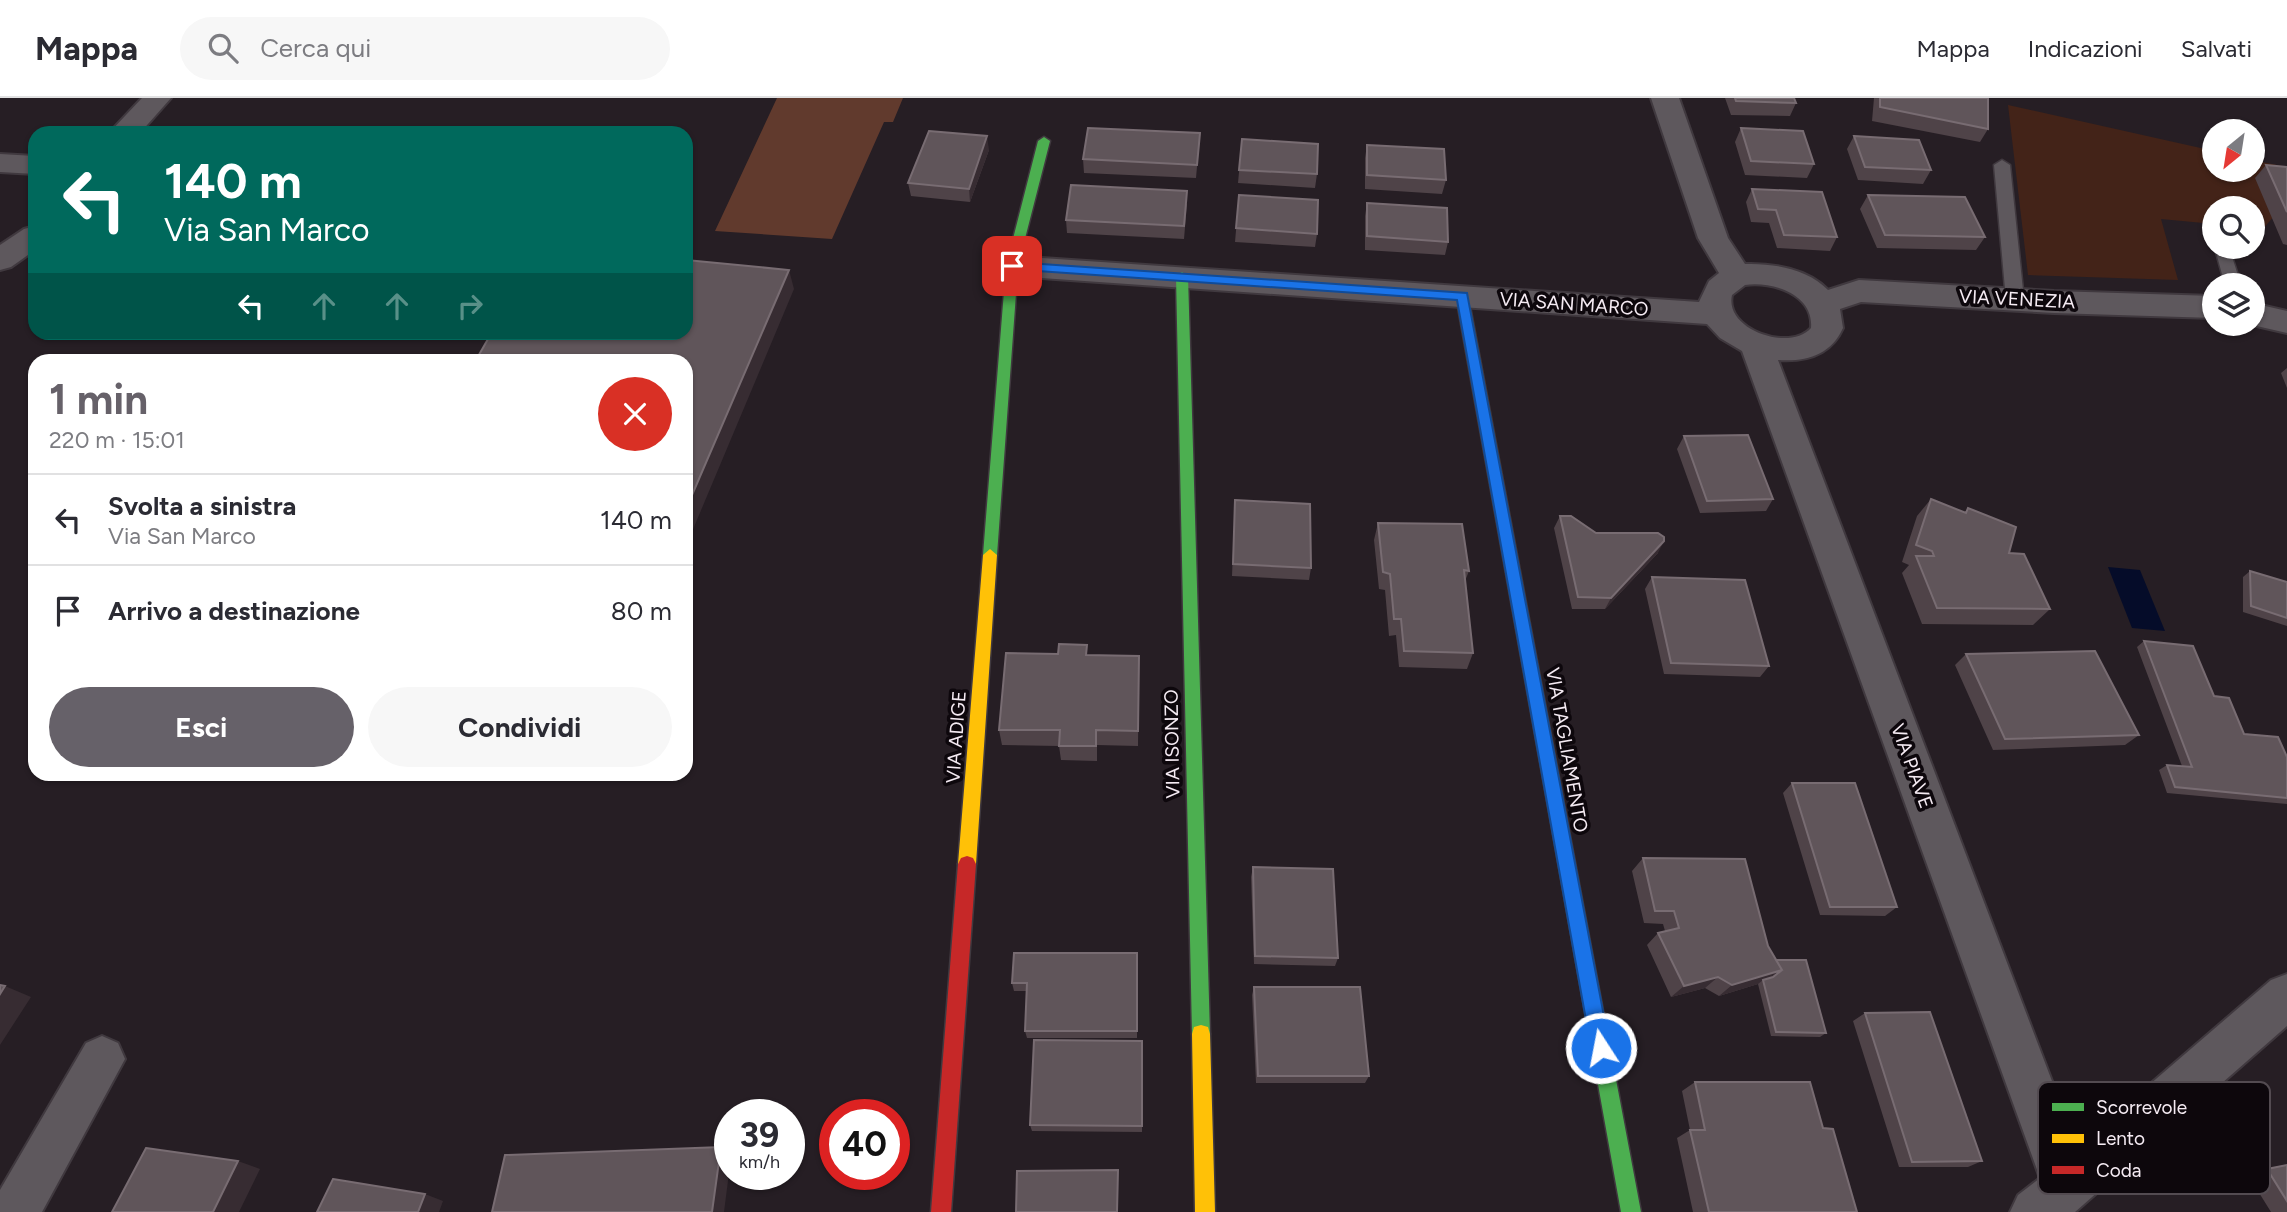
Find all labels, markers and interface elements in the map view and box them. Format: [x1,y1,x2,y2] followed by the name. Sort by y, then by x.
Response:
[180,17,670,80] search box
[35,29,138,68] text: Mappa
[204,29,242,67] icon: search
[260,32,371,64] text: Cerca qui
[1917,34,1990,63] text: Mappa
[2028,34,2143,63] text: Indicazioni
[2181,34,2252,63] text: Salvati
[2202,119,2264,182] north arrow
[2202,119,2265,336] map controls
[164,151,302,210] text: 140 m
[49,154,140,245] icon: left
[2202,196,2265,259] button: search
[164,211,370,249] text: Via San Marco
[982,236,1042,296] pin
[993,247,1031,285] icon: arrive
[2202,273,2265,336] button: layers
[1958,284,2076,314] street label: VIA VENEZIA
[232,287,270,325] icon: left
[305,287,343,325] icon: ahead
[378,287,416,325] icon: ahead
[451,287,489,325] icon: right
[1499,287,1649,321] street label: VIA SAN MARCO
[49,374,148,425] text: 1 min
[598,377,672,451] button: close
[49,426,185,454] text: 220 m · 15:01
[108,490,296,522] text: Svolta a sinistra
[49,501,87,539] icon: left
[600,504,672,536] text: 140 m
[108,522,256,550] text: Via San Marco
[49,592,87,630] icon: arrive
[108,595,360,627] text: Arrivo a destinazione
[611,595,672,627] text: 80 m
[1541,666,1593,834] street label: VIA TAGLIAMENTO
[49,687,354,767] button: Esci
[368,687,672,767] button: Condividi
[1160,689,1184,799] street label: VIA ISONZO
[941,690,971,784] street label: VIA ADIGE
[1886,720,1938,812] street label: VIA PIAVE
[1564,1011,1638,1085] position arrow
[2038,1082,2270,1194] legend
[2096,1096,2187,1119] text: Scorrevole
[819,1099,910,1190] speed limit sign: 40
[740,1114,779,1156] text: 39
[2096,1127,2145,1150] text: Lento
[739,1151,780,1173] text: km/h
[2096,1159,2142,1182] text: Coda

